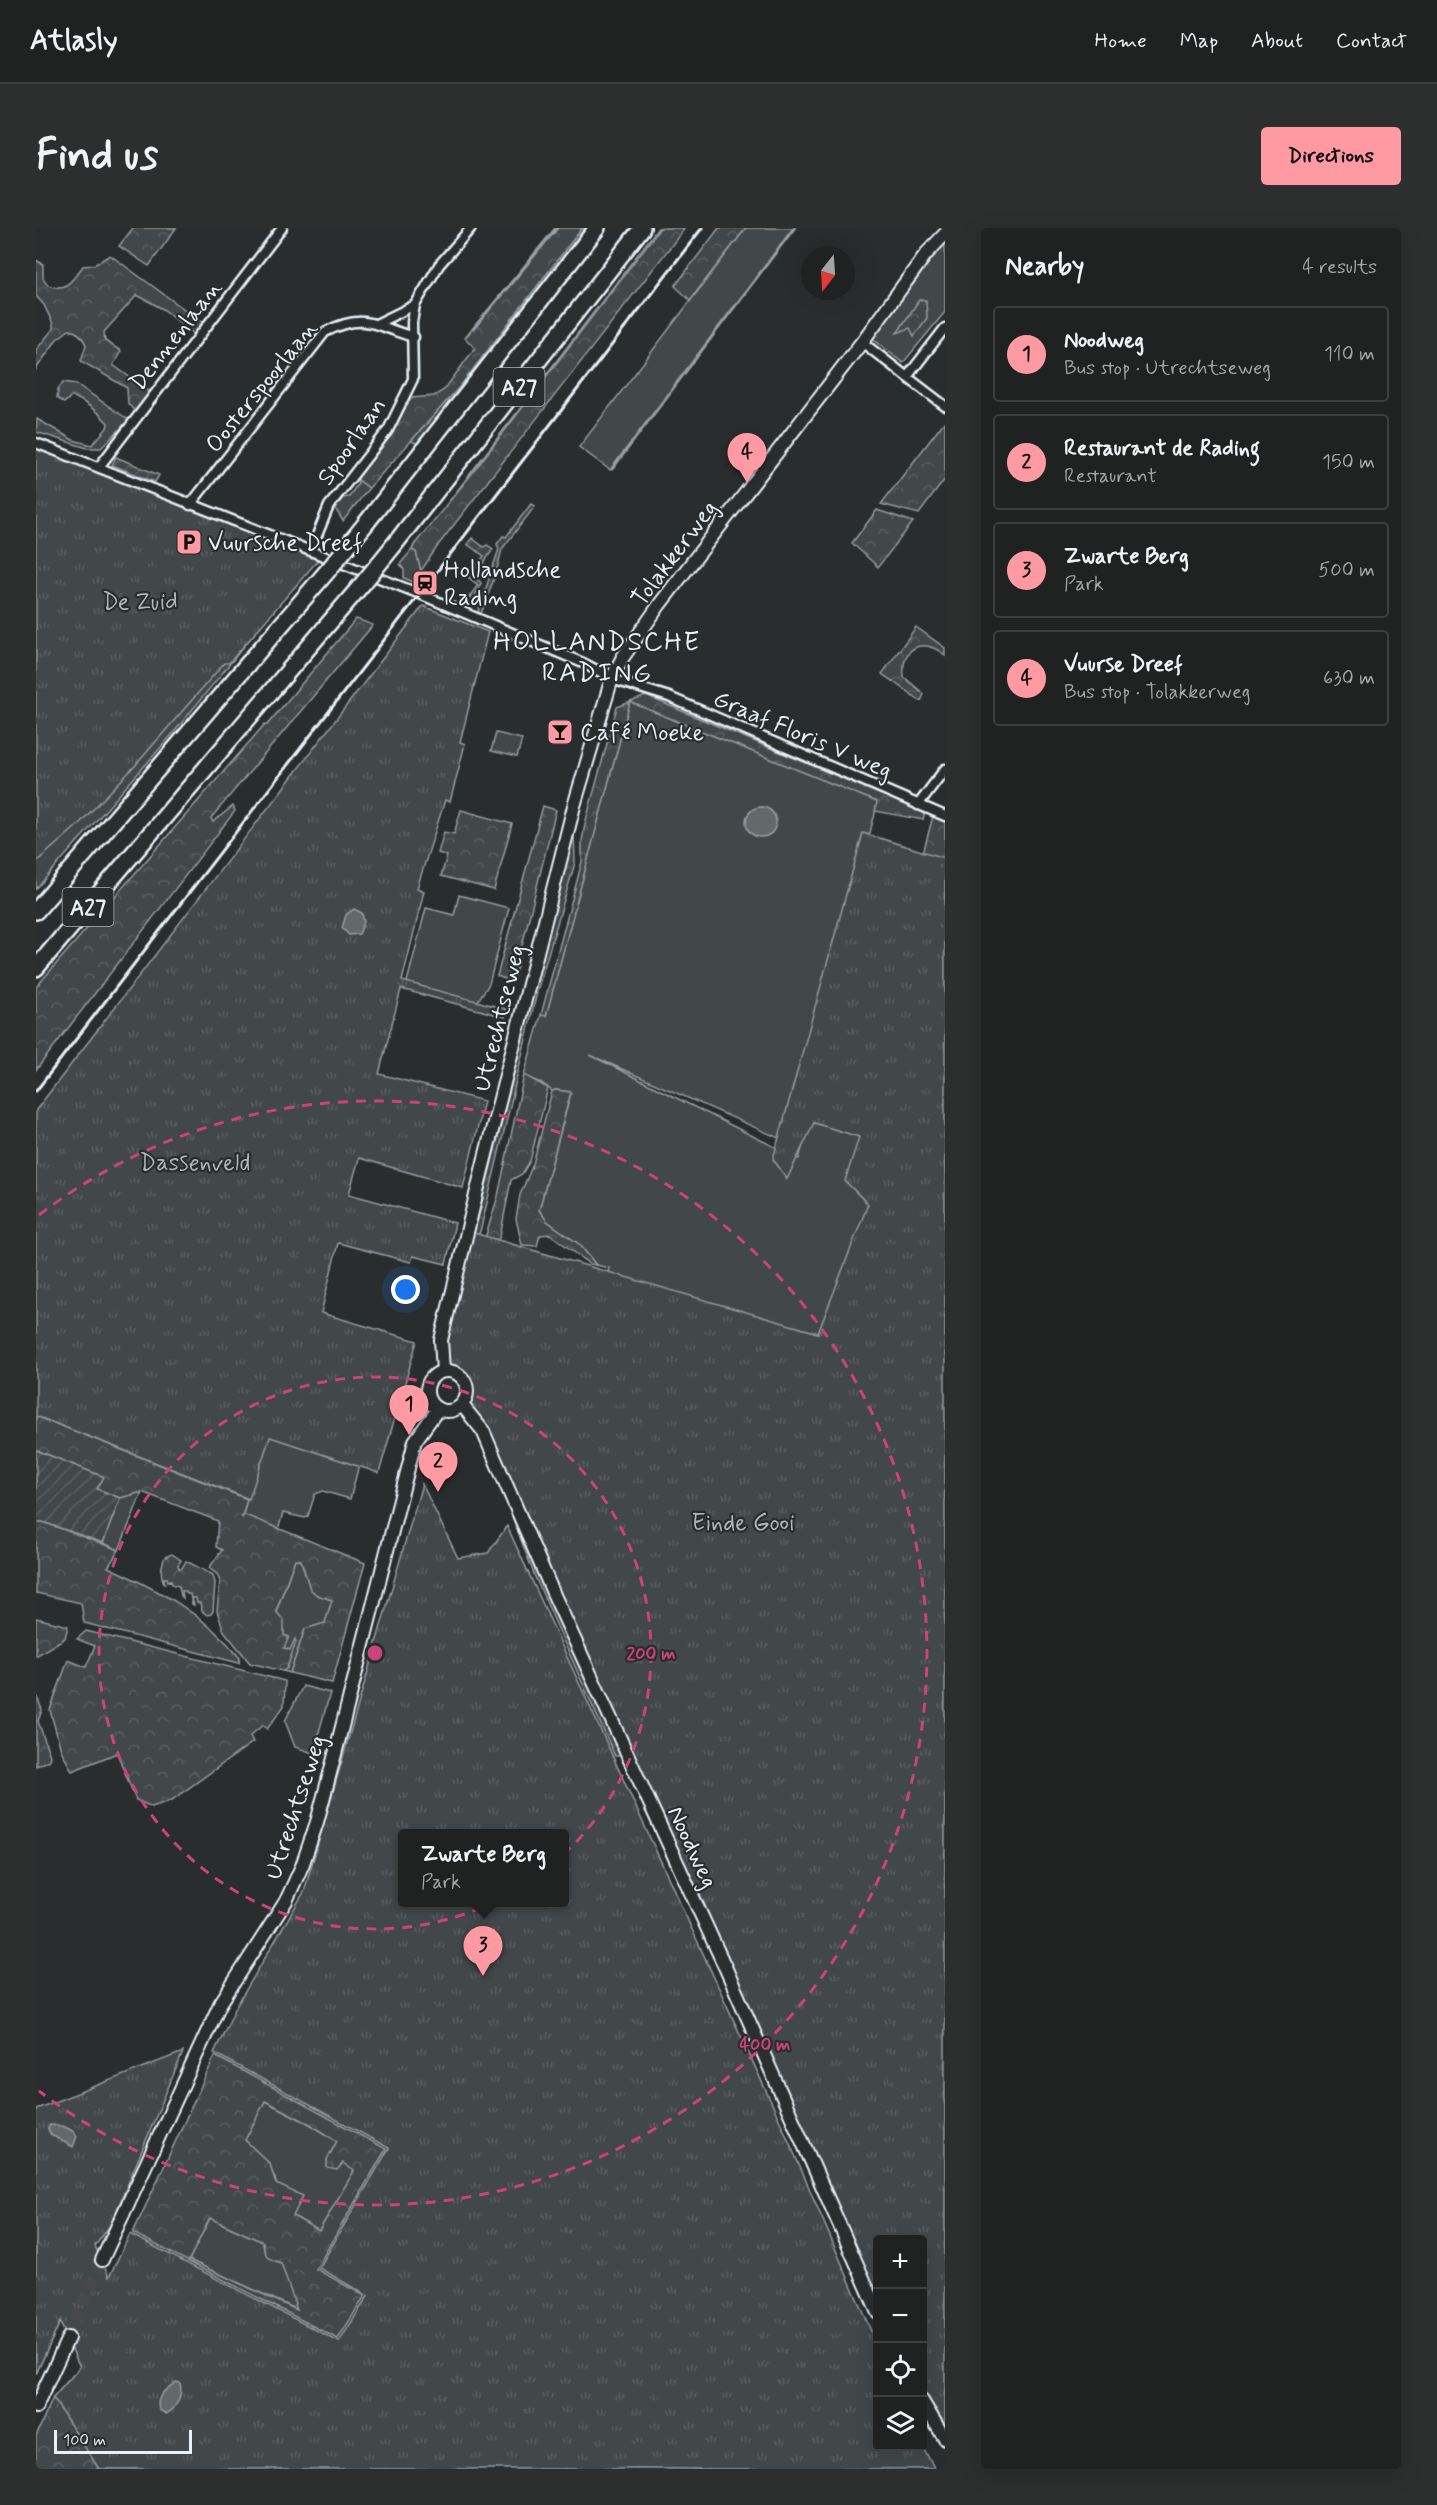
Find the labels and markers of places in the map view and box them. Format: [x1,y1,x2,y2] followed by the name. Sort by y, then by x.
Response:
[728,434,766,483] pin: 4
[174,527,204,557] parking icon: Vuursche Dreef
[208,528,362,559] place label: Vuursche Dreef
[444,555,561,614] place label: Hollandsche Rading
[410,568,440,598] station icon: Hollandsche Rading
[545,717,575,747] bar icon: Café Moeke
[580,718,704,749] place label: Café Moeke
[390,1386,428,1435] pin: 1
[418,1442,458,1492] pin: 2
[365,1643,385,1663] centre of rings
[464,1926,502,1976] pin: 3

